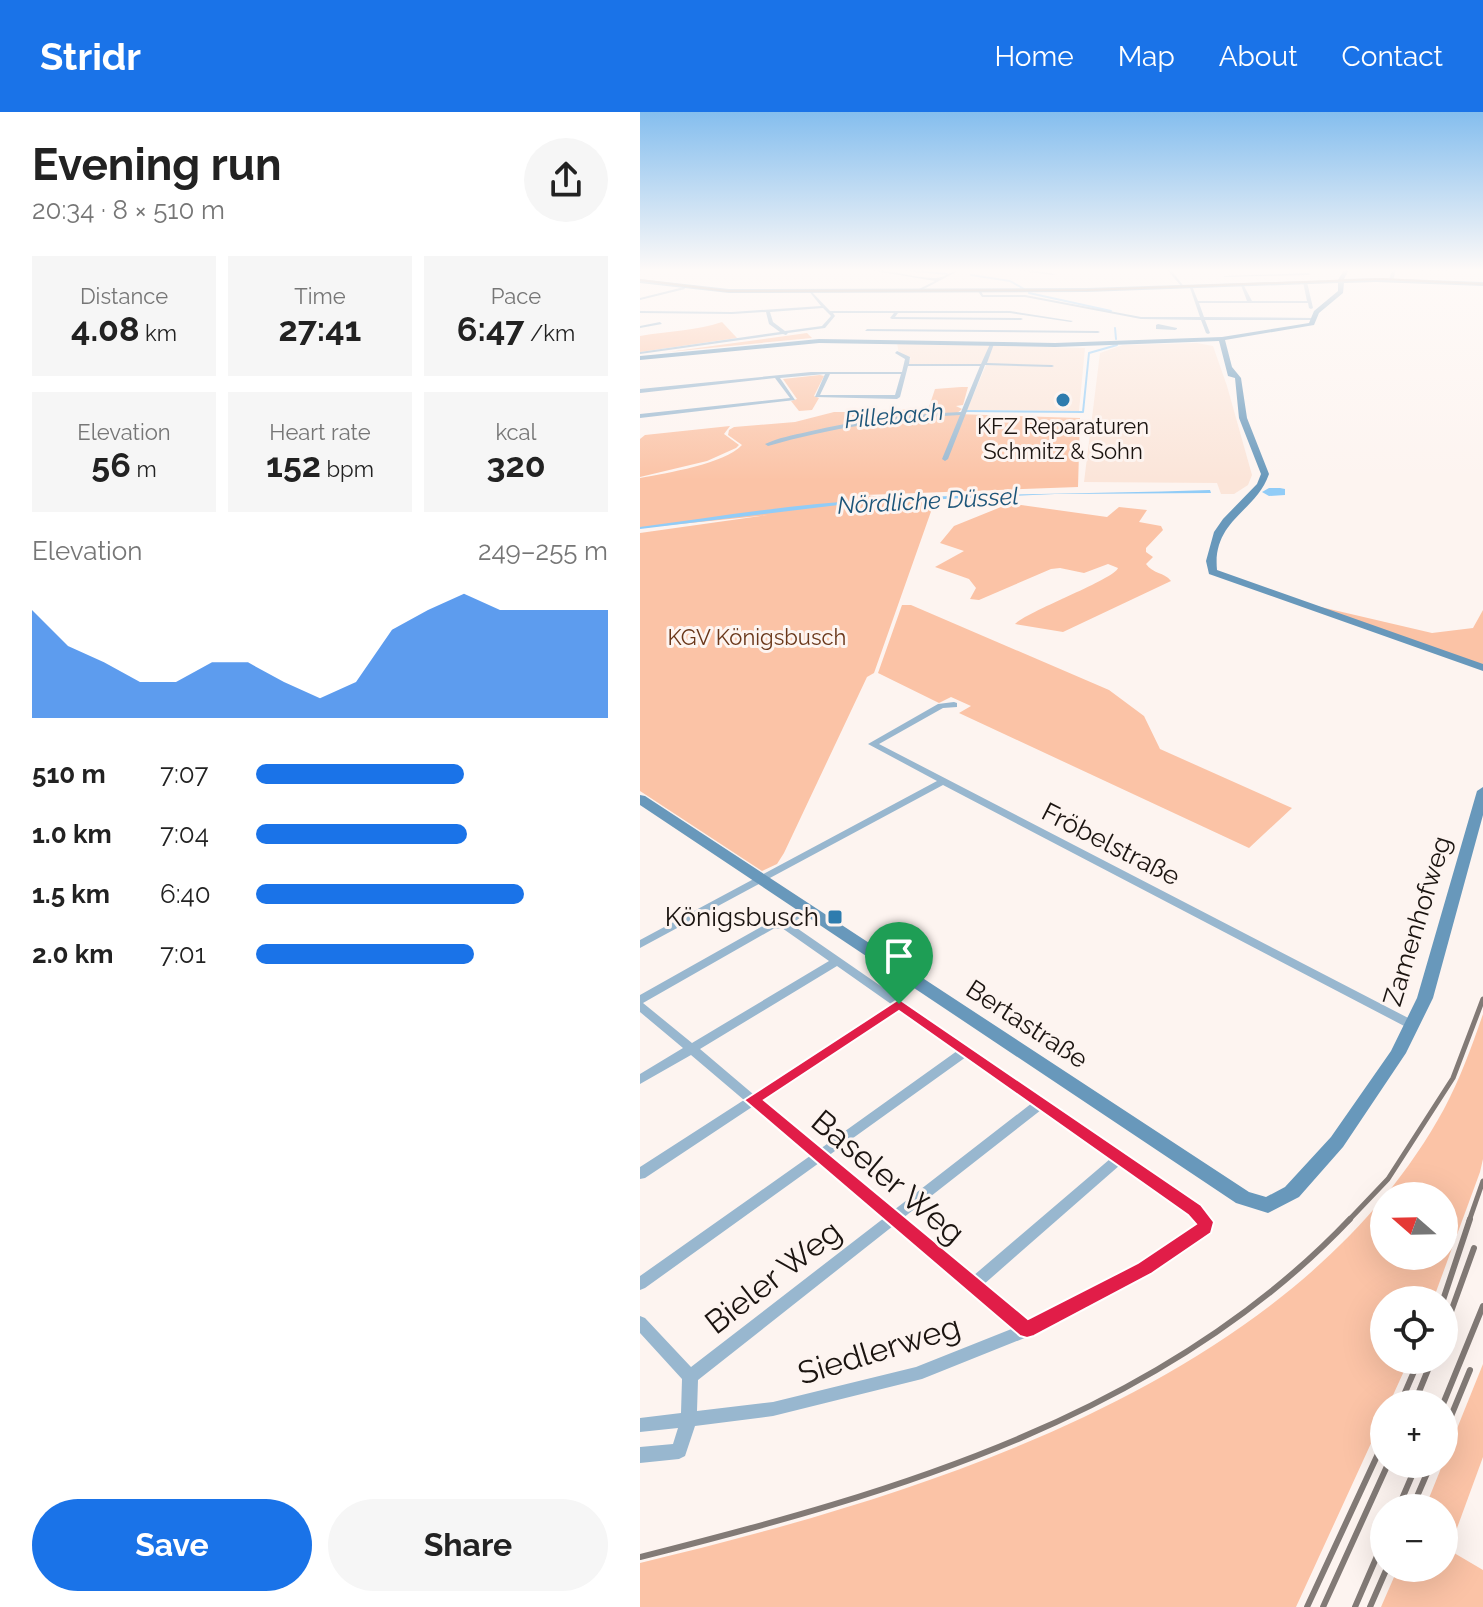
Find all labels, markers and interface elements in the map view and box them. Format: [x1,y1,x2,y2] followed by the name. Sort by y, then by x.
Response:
[40,34,141,79] text: Stridr
[994,40,1074,73] text: Home
[1118,40,1175,73] text: Map
[1219,40,1298,73] text: About
[1342,40,1443,73] text: Contact
[524,138,608,222] button: share
[32,139,281,190] text: Evening run
[32,195,225,225] text: 20:34 · 8 × 510 m
[80,283,168,309] text: Distance
[294,283,346,309] text: Time
[491,283,541,309] text: Pace
[71,309,139,349] text: 4.08
[279,309,361,349] text: 27:41
[457,309,524,349] text: 6:47
[139,320,177,346] text: km
[524,320,575,346] text: /km
[1054,391,1072,409] marker: KFZ Reparaturen Schmitz & Sohn
[843,397,945,434] water label: Pillebach
[977,413,1149,464] place label: KFZ Reparaturen Schmitz & Sohn
[77,419,171,445] text: Elevation
[269,419,371,445] text: Heart rate
[495,419,537,445] text: kcal
[91,445,131,485] text: 56
[266,445,321,485] text: 152
[486,445,546,485] text: 320
[131,456,157,482] text: m
[321,456,374,482] text: bpm
[836,481,1019,520] water label: Nördliche Düssel
[32,536,142,566] text: Elevation
[478,536,608,566] text: 249–255 m
[668,624,846,650] park label: KGV Königsbusch
[32,759,106,789] text: 510 m
[160,759,208,789] text: 7:07
[1037,796,1185,892] street label: Fröbelstraße
[32,819,112,849] text: 1.0 km
[160,819,209,849] text: 7:04
[1377,833,1457,1009] street label: Zamenhofweg
[32,879,110,909] text: 1.5 km
[160,879,211,909] text: 6:40
[665,902,819,932] place label: Königsbusch
[826,908,844,926] marker: Königsbusch
[865,922,933,1004] pin
[877,934,921,978] icon: arrive
[32,939,113,969] text: 2.0 km
[160,939,206,969] text: 7:01
[961,974,1093,1074] street label: Bertastraße
[804,1102,972,1251] street label: Baseler Weg
[1370,1182,1458,1270] north arrow
[1370,1182,1458,1582] map controls
[697,1212,848,1341] street label: Bieler Weg
[1370,1286,1458,1374] button: locate
[793,1307,965,1392] street label: Siedlerweg
[1370,1390,1458,1478] button: +
[1370,1494,1458,1582] button: −
[32,1499,312,1591] button: Save
[328,1499,608,1591] button: Share

